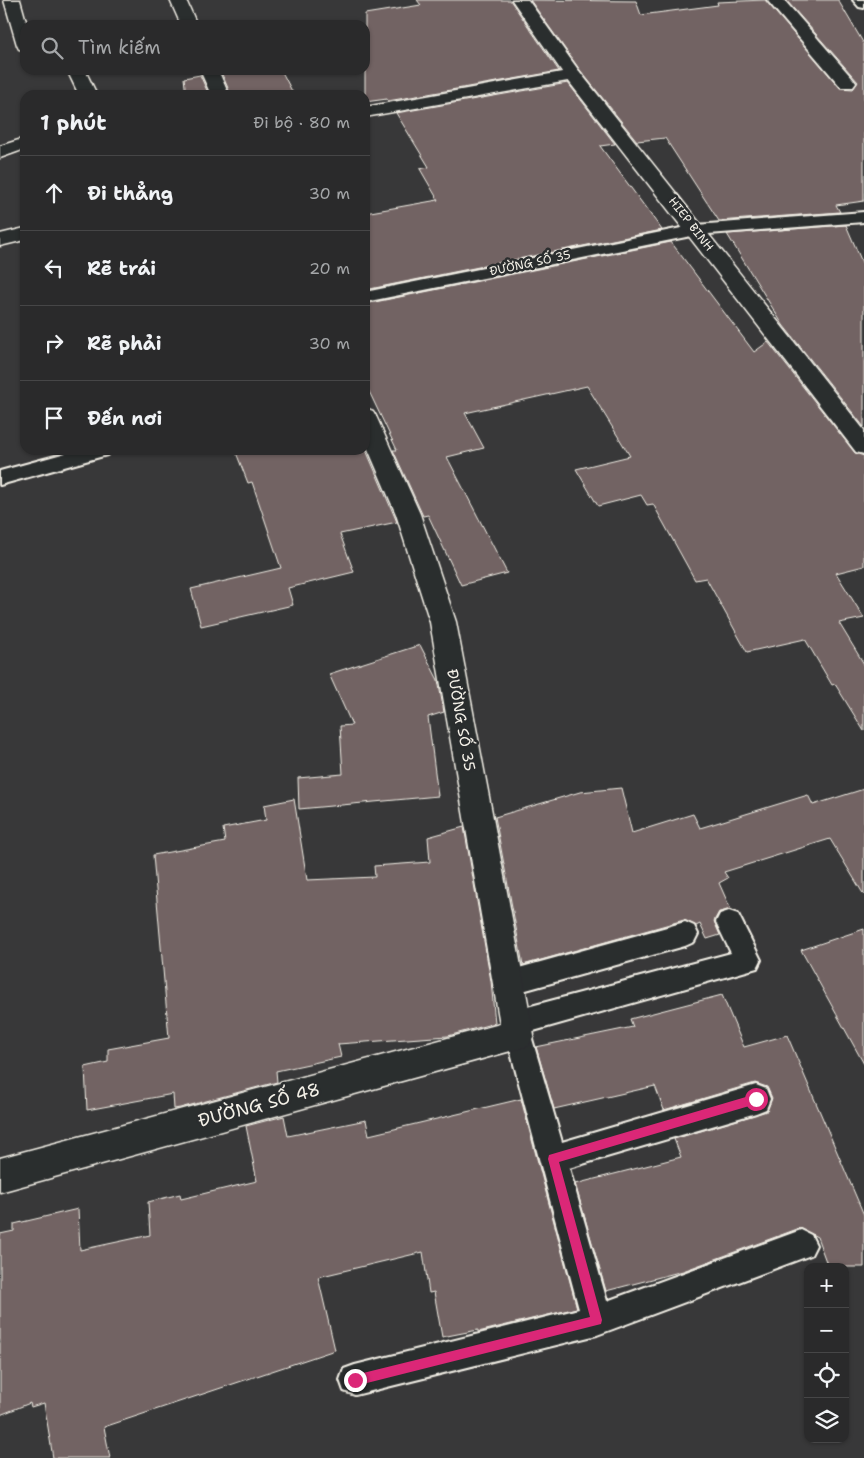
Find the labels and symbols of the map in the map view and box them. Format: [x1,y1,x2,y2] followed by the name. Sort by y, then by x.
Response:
[665,194,717,255] street label: HIEP BINH
[488,246,572,279] street label: ĐƯỜNG SỐ 35
[442,667,483,773] street label: ĐƯỜNG SỐ 35
[195,1075,323,1133] street label: ĐƯỜNG SỐ 48
[745,1088,768,1111] route start
[344,1369,367,1392] route end

